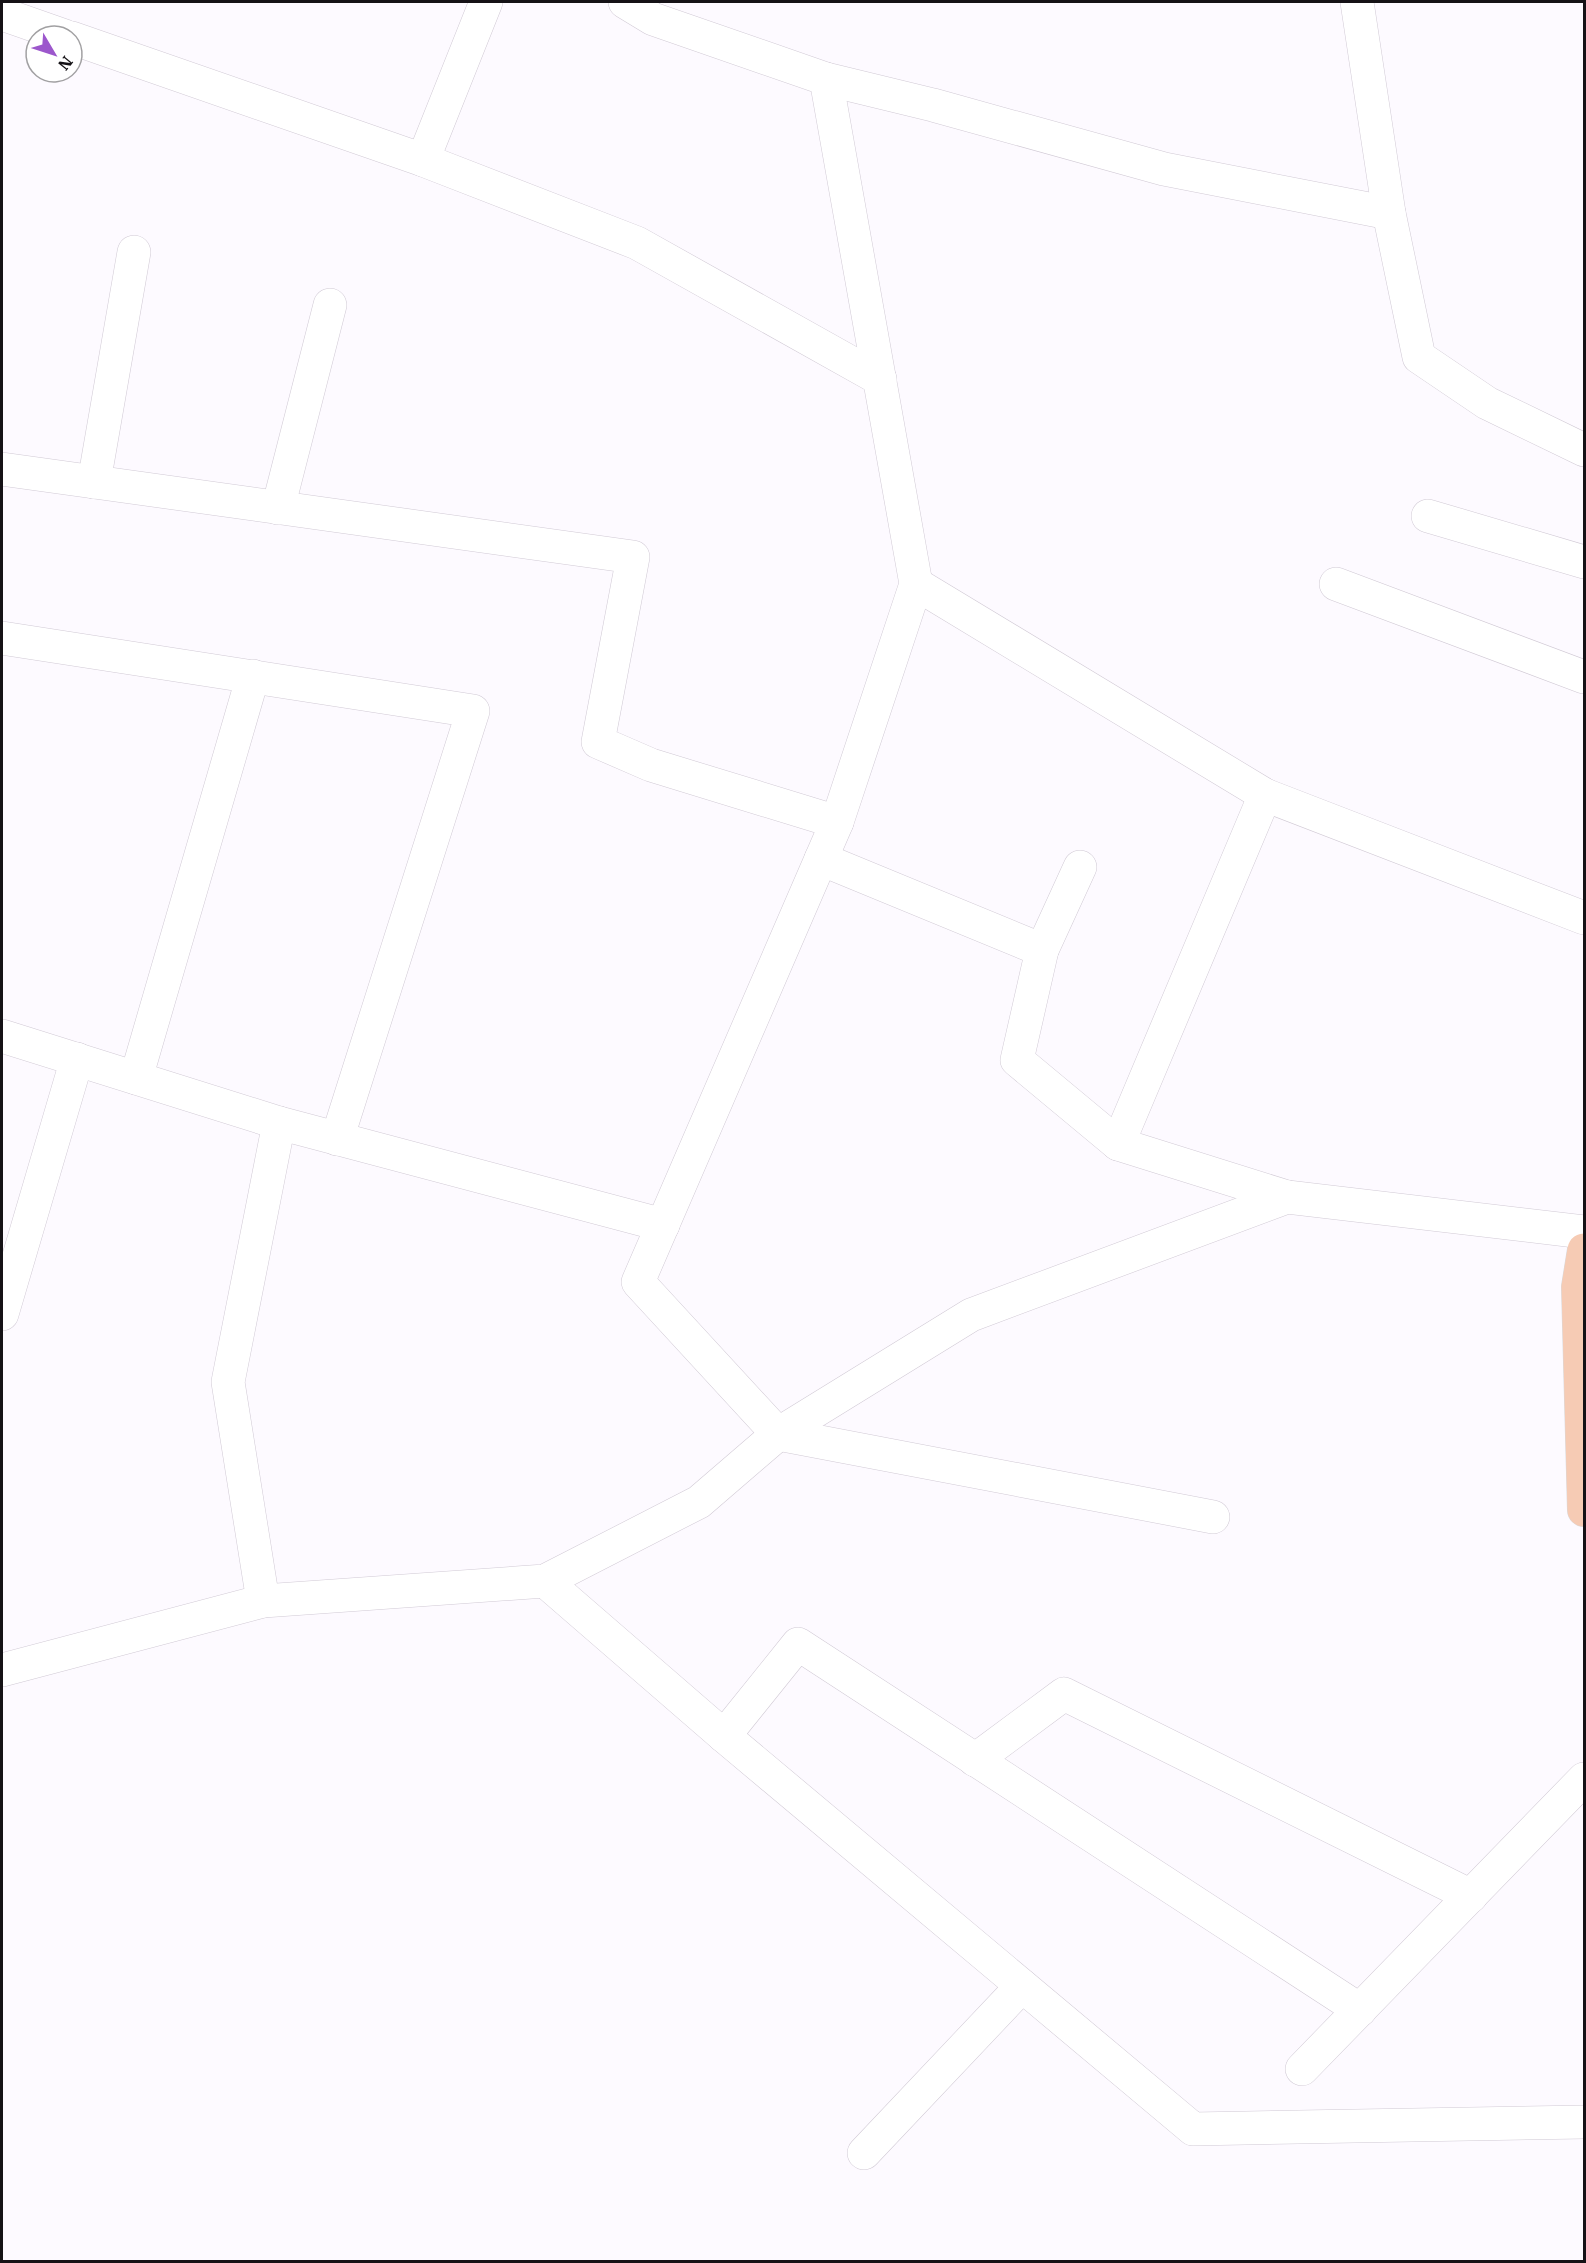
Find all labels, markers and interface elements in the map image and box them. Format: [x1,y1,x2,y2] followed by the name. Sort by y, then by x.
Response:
[24,24,84,84] north arrow
[54,52,77,75] text: N

